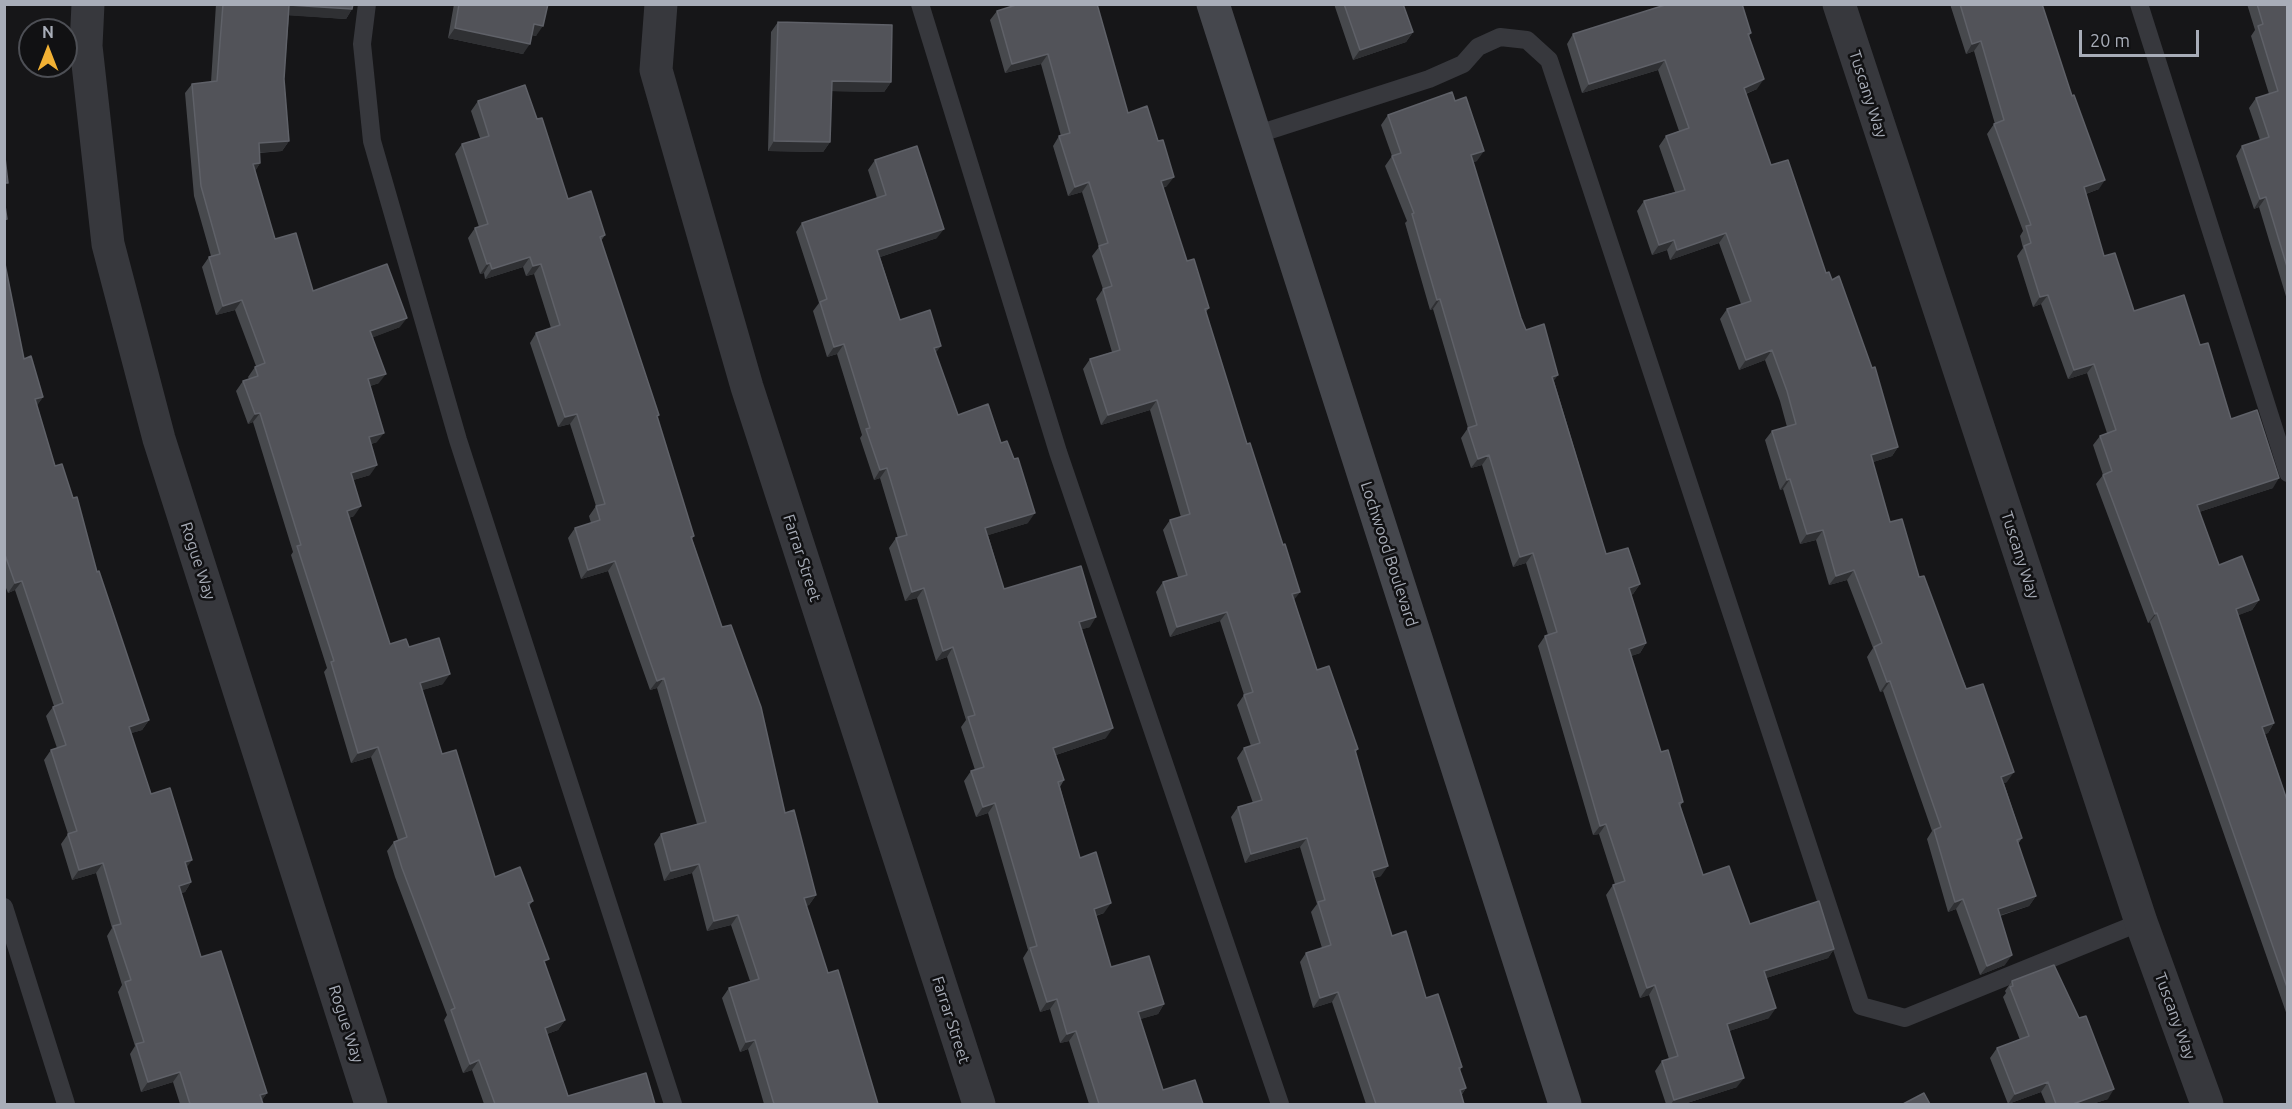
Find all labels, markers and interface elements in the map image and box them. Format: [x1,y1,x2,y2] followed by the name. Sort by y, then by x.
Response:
[18,18,78,78] north arrow
[2082,18,2202,56] scale bar
[42,23,54,41] text: N
[2090,30,2130,50] text: 20 m
[1845,48,1891,140] street label: Tuscany Way
[1356,479,1422,629] street label: Lochwood Boulevard
[1997,509,2043,601] street label: Tuscany Way
[779,512,825,604] street label: Farrar Street
[176,520,220,602] street label: Rogue Way
[2150,970,2200,1062] street label: Tuscany Way
[928,974,974,1066] street label: Farrar Street
[324,983,368,1065] street label: Rogue Way

